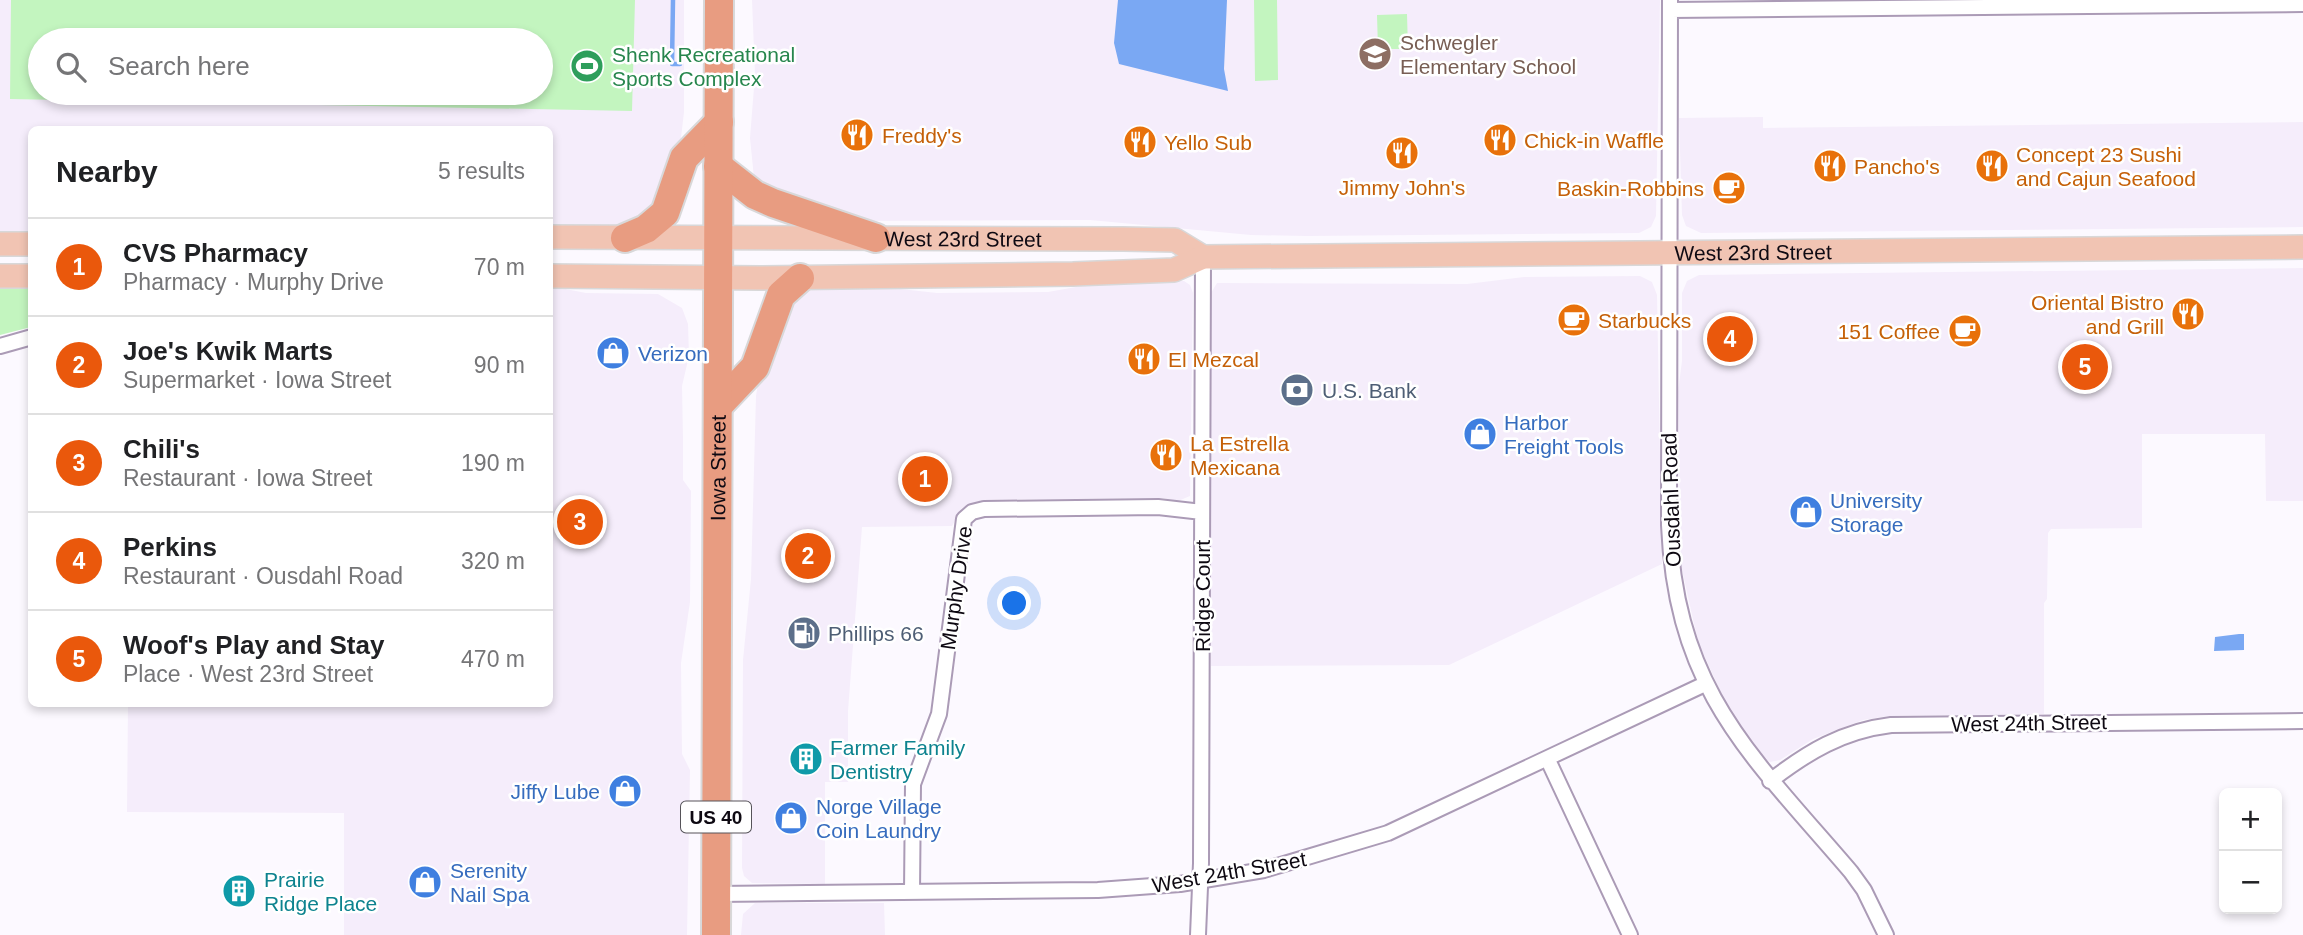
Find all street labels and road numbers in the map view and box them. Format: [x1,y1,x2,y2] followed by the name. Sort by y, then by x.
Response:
[884,227,1042,250] street label: West 23rd Street
[1674,240,1832,264] street label: West 23rd Street
[706,415,729,521] street label: Iowa Street
[1657,433,1685,567] street label: Ousdahl Road
[936,525,976,651] street label: Murphy Drive
[1191,540,1214,652] street label: Ridge Court
[1951,710,2107,736] street label: West 24th Street
[681,802,751,832] road number: US 40
[1150,847,1308,897] street label: West 24th Street

